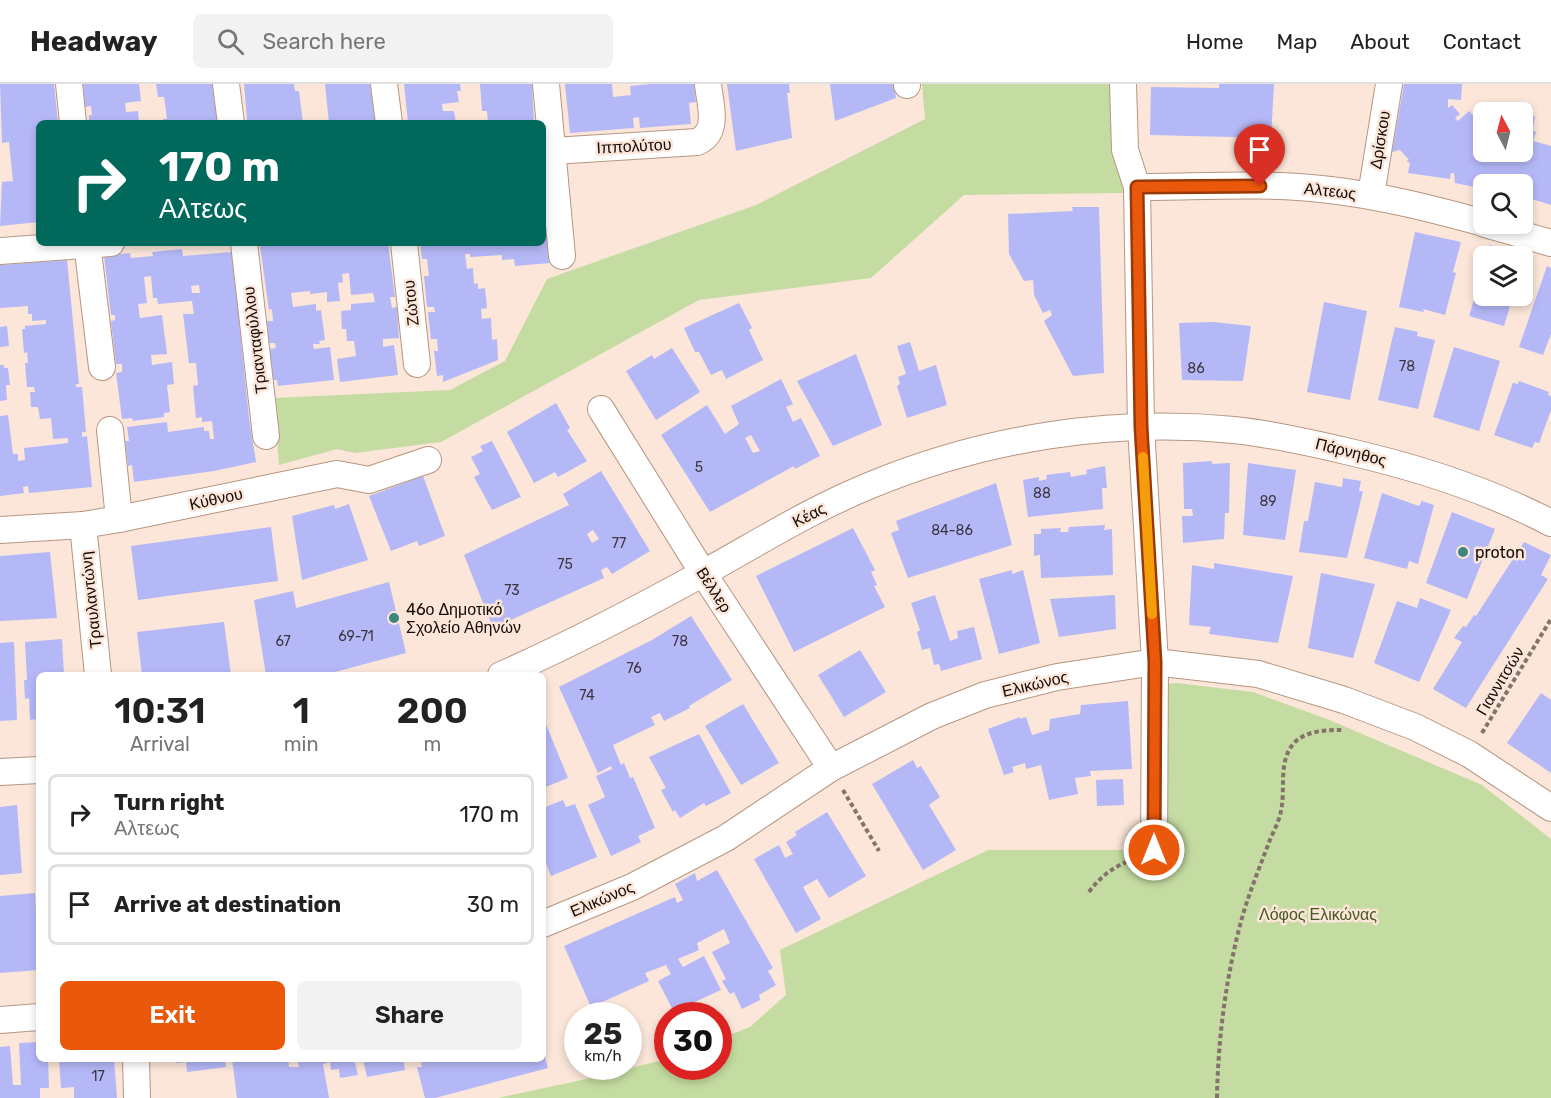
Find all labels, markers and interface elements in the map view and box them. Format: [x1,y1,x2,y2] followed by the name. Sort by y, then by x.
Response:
[193,14,613,68] search box
[30,25,157,58] text: Headway
[214,25,247,58] icon: search
[262,28,386,55] text: Search here
[1186,29,1243,54] text: Home
[1276,29,1317,54] text: Map
[1350,29,1410,54] text: About
[1443,29,1521,54] text: Contact
[1473,102,1533,162] north arrow
[1473,102,1533,306] map controls
[1366,110,1394,170] street label: Δρίσκου
[1234,124,1285,186] pin
[1243,133,1276,166] icon: arrive
[596,135,672,157] street label: Ιππολύτου
[159,142,280,192] text: 170 m
[60,144,138,222] icon: right
[1473,174,1533,234] button: search
[1303,179,1357,203] street label: Αλτεως
[159,193,247,225] text: Αλτεως
[1473,246,1533,306] button: layers
[399,279,423,327] street label: Ζώτου
[239,285,271,395] street label: Τριανταφύλλου
[1399,358,1415,375] house number: 78
[1187,360,1205,377] house number: 86
[1314,434,1389,470] street label: Πάρνηθος
[695,459,703,476] house number: 5
[188,484,244,514] street label: Κύθνου
[1033,485,1051,502] house number: 88
[1259,493,1277,510] house number: 89
[789,499,829,531] street label: Κέας
[931,522,973,539] house number: 84-86
[612,535,626,552] house number: 77
[1475,543,1525,562] place label: proton
[1456,545,1470,559] marker: proton
[76,551,106,649] street label: Τραυλαντώνη
[557,556,573,573] house number: 75
[692,564,736,616] street label: Βέλλερ
[504,582,520,599] house number: 73
[406,600,521,637] place label: 46ο Δημοτικό Σχολείο Αθηνών
[387,611,401,625] marker: 46ο Δημοτικό Σχολείο Αθηνών
[338,628,374,645] house number: 69-71
[275,633,291,650] house number: 67
[672,633,688,650] house number: 78
[1472,643,1528,719] street label: Γιαννιτσών
[626,660,642,677] house number: 76
[1000,667,1070,701] street label: Ελικώνος
[579,687,595,704] house number: 74
[114,689,206,732] text: 10:31
[293,689,310,732] text: 1
[397,689,468,732] text: 200
[130,732,190,756] text: Arrival
[284,732,319,756] text: min
[423,732,441,756] text: m
[114,789,224,816] text: Turn right
[63,798,96,831] icon: right
[459,801,519,828] text: 170 m
[114,816,179,840] text: Αλτεως
[1122,818,1186,882] position arrow
[567,877,637,921] street label: Ελικώνος
[63,888,96,921] icon: arrive
[114,891,341,918] text: Arrive at destination
[467,891,519,918] text: 30 m
[1259,905,1377,924] park label: Λόφος Ελικώνας
[60,981,285,1050] button: Exit
[297,981,522,1050] button: Share
[654,1002,732,1080] speed limit sign: 30
[584,1016,622,1052] text: 25
[584,1047,622,1065] text: km/h
[91,1068,105,1085] house number: 17

